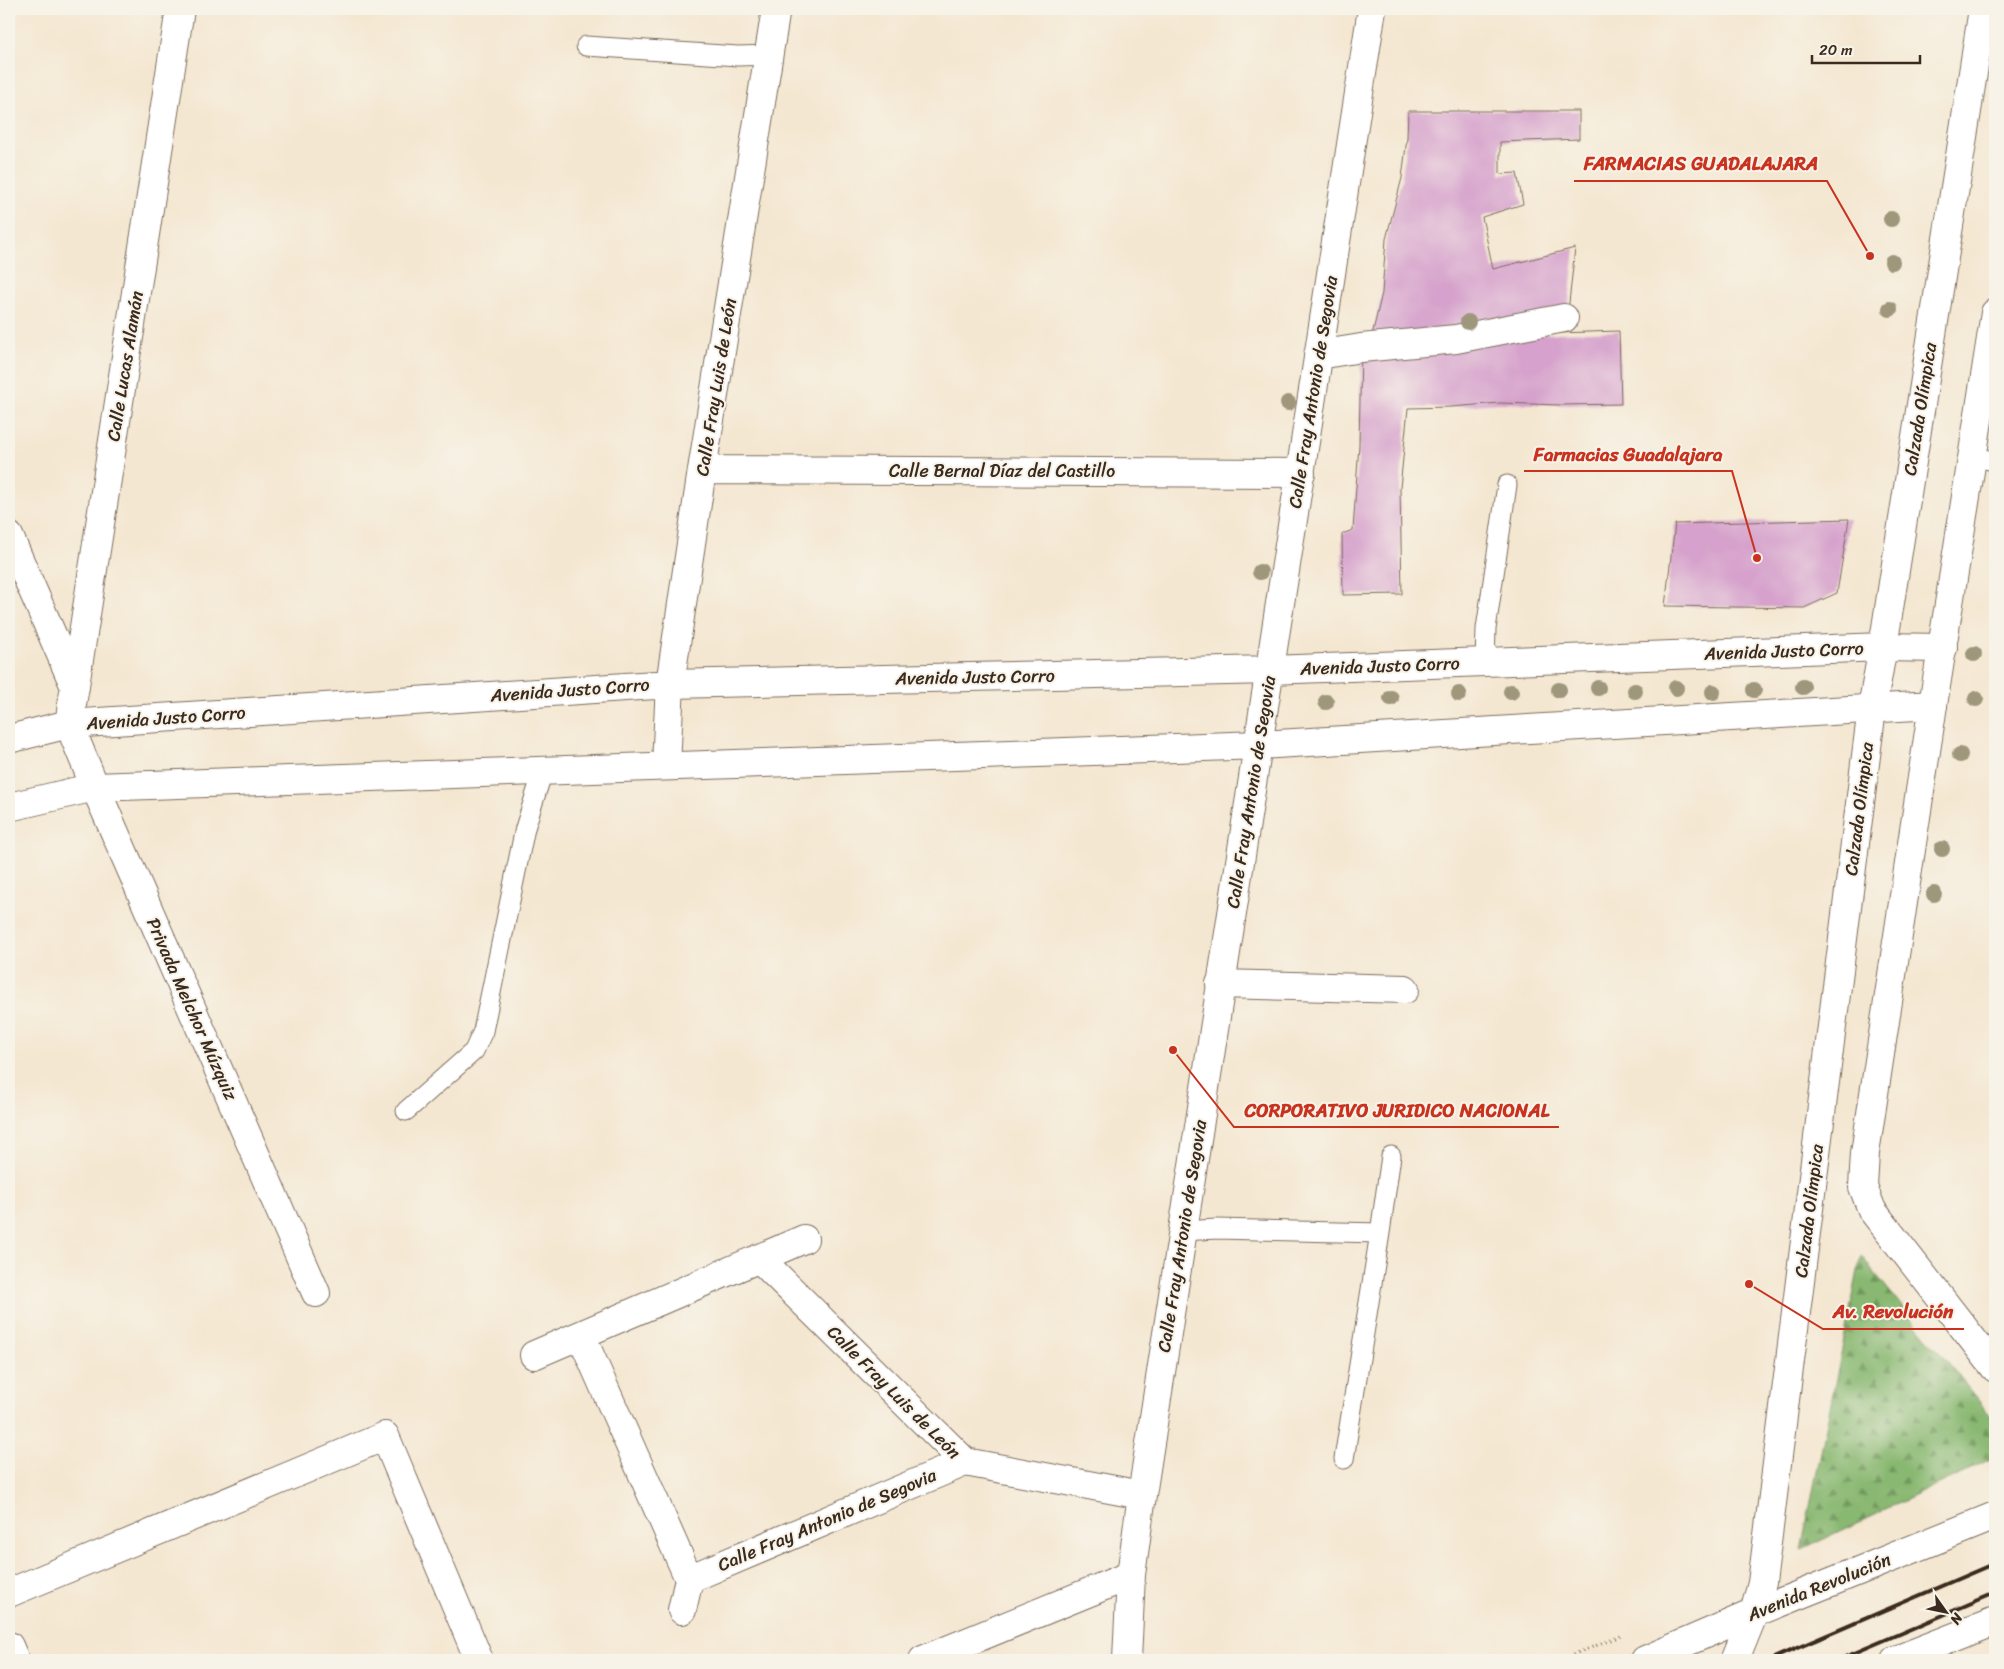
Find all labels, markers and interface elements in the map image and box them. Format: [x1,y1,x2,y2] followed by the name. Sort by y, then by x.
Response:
[1812,32,1919,64] scale bar
[1819,37,1853,63] text: 20 m
[1574,147,1827,181] callout: FARMACIAS GUADALAJARA
[1583,147,1818,180] text: FARMACIAS GUADALAJARA
[1279,272,1347,511] street label: Calle Fray Antonio de Segovia
[97,288,153,444] street label: Calle Lucas Alamán
[686,295,746,478] street label: Calle Fray Luis de León
[1894,339,1946,478] street label: Calzada Olímpica
[1524,437,1732,471] callout: Farmacias Guadalajara
[1533,438,1723,471] text: Farmacias Guadalajara
[889,455,1115,487] street label: Calle Bernal Díaz del Castillo
[1703,632,1864,670] street label: Avenida Justo Corro
[1299,647,1460,685] street label: Avenida Justo Corro
[894,660,1055,694] street label: Avenida Justo Corro
[488,668,651,712] street label: Avenida Justo Corro
[1217,672,1285,911] street label: Calle Fray Antonio de Segovia
[84,696,247,740] street label: Avenida Justo Corro
[1835,739,1883,878] street label: Calzada Olímpica
[137,912,247,1106] street label: Privada Melchor Múzquiz
[1234,1093,1559,1127] callout: CORPORATIVO JURIDICO NACIONAL
[1243,1094,1550,1127] text: CORPORATIVO JURIDICO NACIONAL
[1148,1116,1216,1355] street label: Calle Fray Antonio de Segovia
[1785,1141,1833,1280] street label: Calzada Olímpica
[1823,1295,1964,1329] callout: Av. Revolución
[1832,1295,1954,1328] text: Av. Revolución
[819,1317,969,1467] street label: Calle Fray Luis de León
[712,1459,942,1581] street label: Calle Fray Antonio de Segovia
[1741,1543,1896,1631] street label: Avenida Revolución
[1922,1586,1972,1636] north arrow
[1943,1607,1970,1630] text: N

